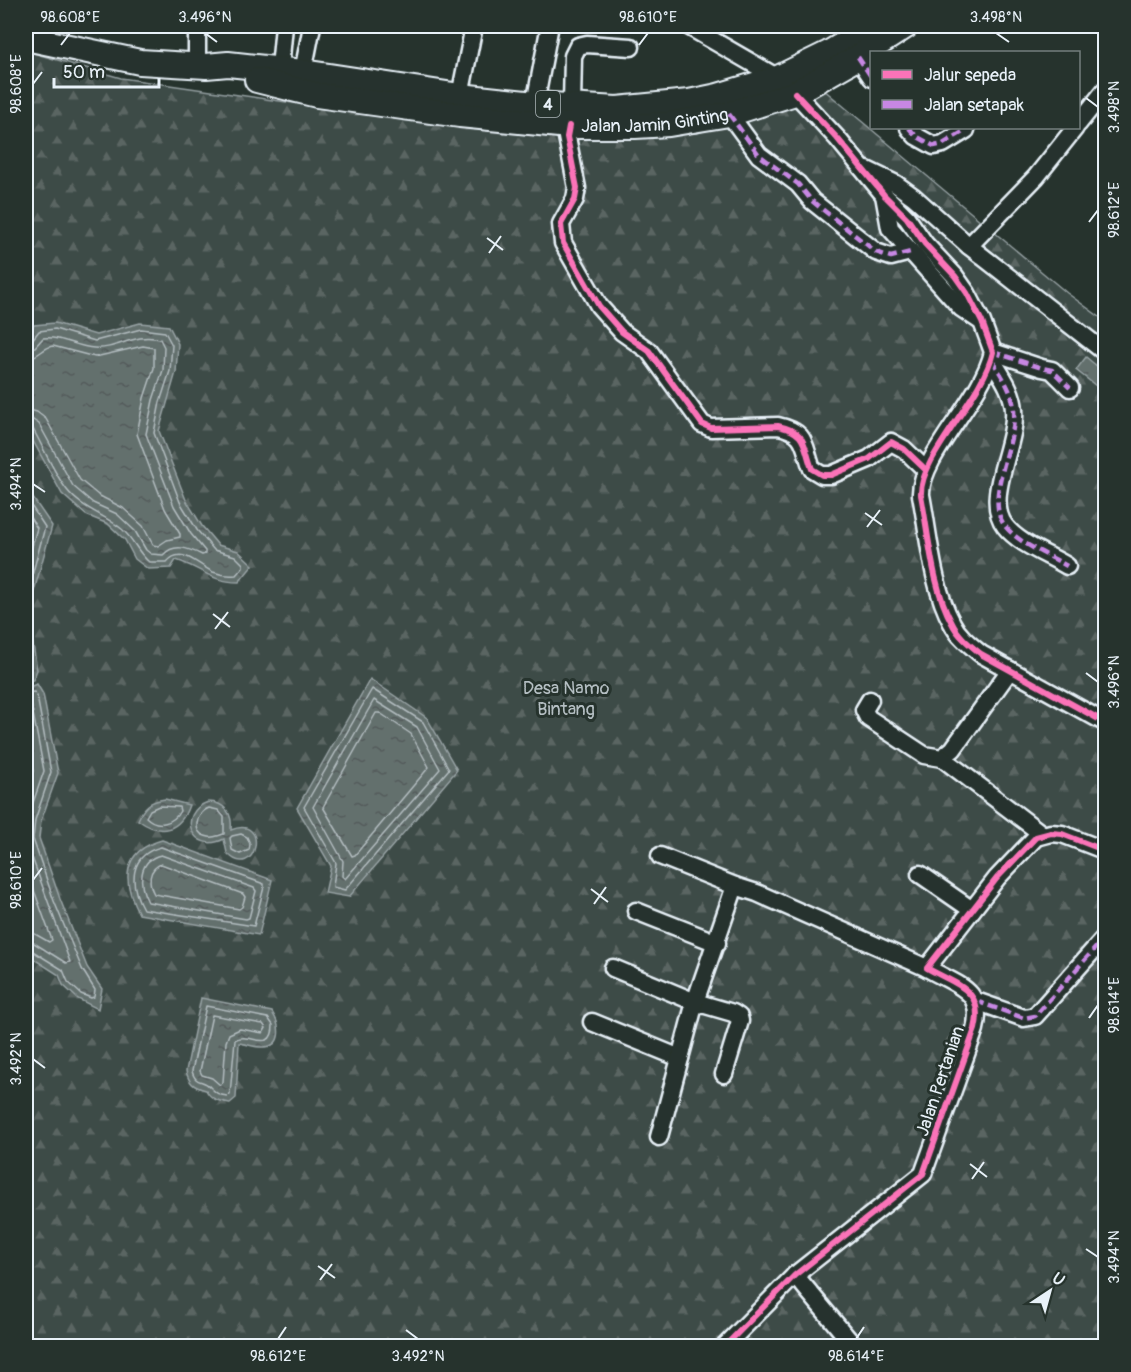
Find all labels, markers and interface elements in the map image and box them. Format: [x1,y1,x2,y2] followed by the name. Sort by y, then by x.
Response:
[40,8,100,27] text: 98.608°E
[178,8,232,27] text: 3.496°N
[619,8,677,27] text: 98.610°E
[970,8,1022,27] text: 3.498°N
[54,51,159,89] scale bar
[870,51,1080,129] legend
[7,54,26,114] text: 98.608°E
[63,61,105,84] text: 50 m
[924,64,1016,87] text: Jalur sepeda
[1105,81,1124,133] text: 3.498°N
[536,91,560,117] road number: 4
[924,94,1025,117] text: Jalan setapak
[581,103,730,138] street label: Jalan Jamin Ginting
[1105,182,1124,238] text: 98.612°E
[7,457,26,511] text: 3.494°N
[1105,655,1124,709] text: 3.496°N
[523,677,610,721] park label: Desa Namo Bintang
[7,851,26,909] text: 98.610°E
[1105,977,1124,1033] text: 98.614°E
[911,1023,970,1139] street label: Jalan Pertanian
[7,1032,26,1086] text: 3.492°N
[1105,1230,1124,1284] text: 3.494°N
[1020,1261,1080,1321] north arrow
[1048,1268,1069,1291] text: U
[250,1347,306,1366] text: 98.612°E
[391,1347,445,1366] text: 3.492°N
[828,1347,884,1366] text: 98.614°E

